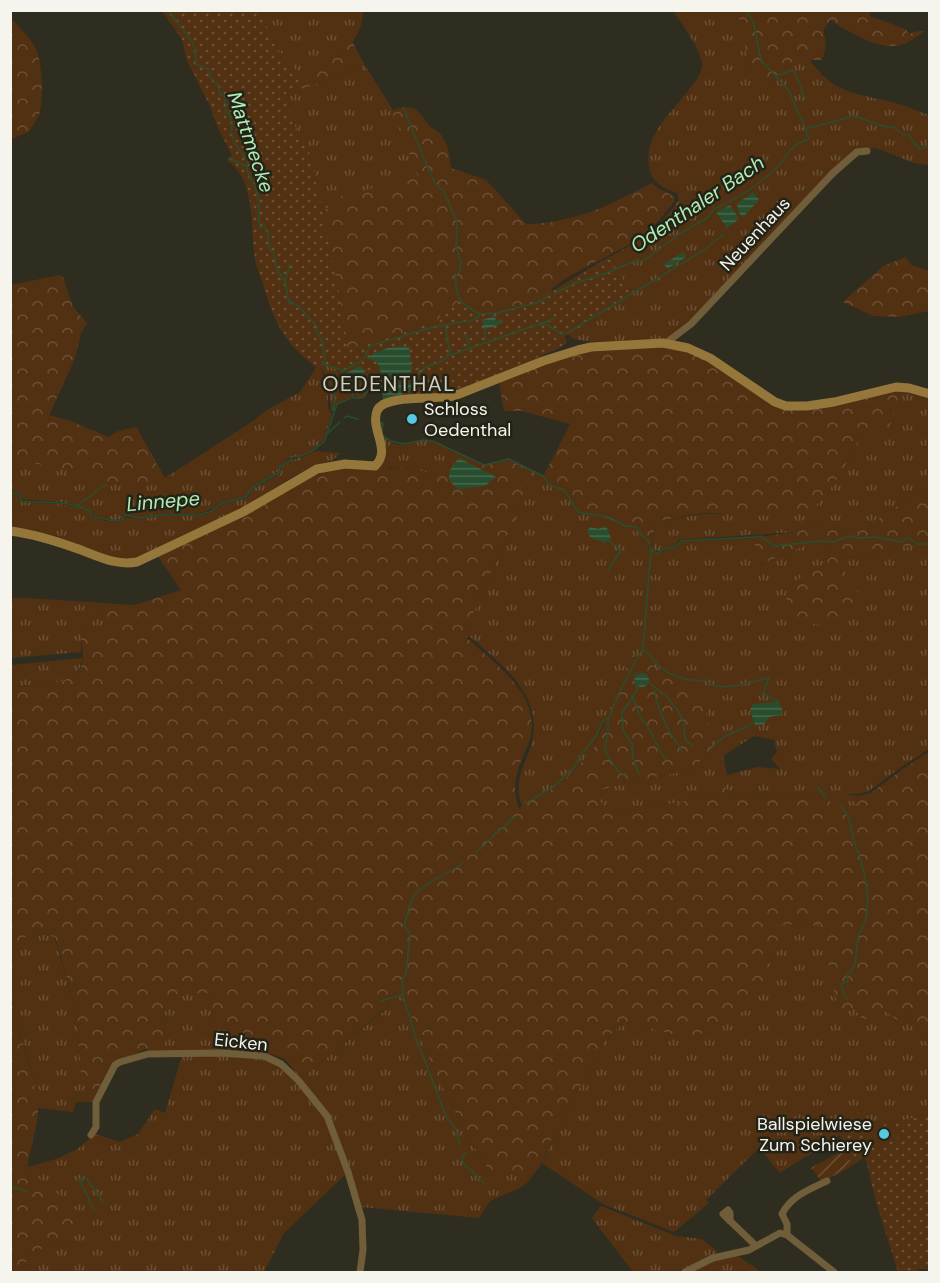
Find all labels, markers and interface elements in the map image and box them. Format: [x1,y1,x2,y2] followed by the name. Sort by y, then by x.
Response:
[222,88,280,196] water label: Mattmecke
[625,150,769,258] water label: Odenthaler Bach
[715,192,795,276] street label: Neuenhaus
[322,370,456,398] district label: OEDENTHAL
[424,397,511,442] place label: Schloss Oedenthal
[405,412,419,426] marker: Schloss Oedenthal
[125,485,201,517] water label: Linnepe
[213,1027,269,1057] street label: Eicken
[757,1112,872,1157] place label: Ballspielwiese Zum Schierey
[877,1127,891,1141] marker: Ballspielwiese Zum Schierey

